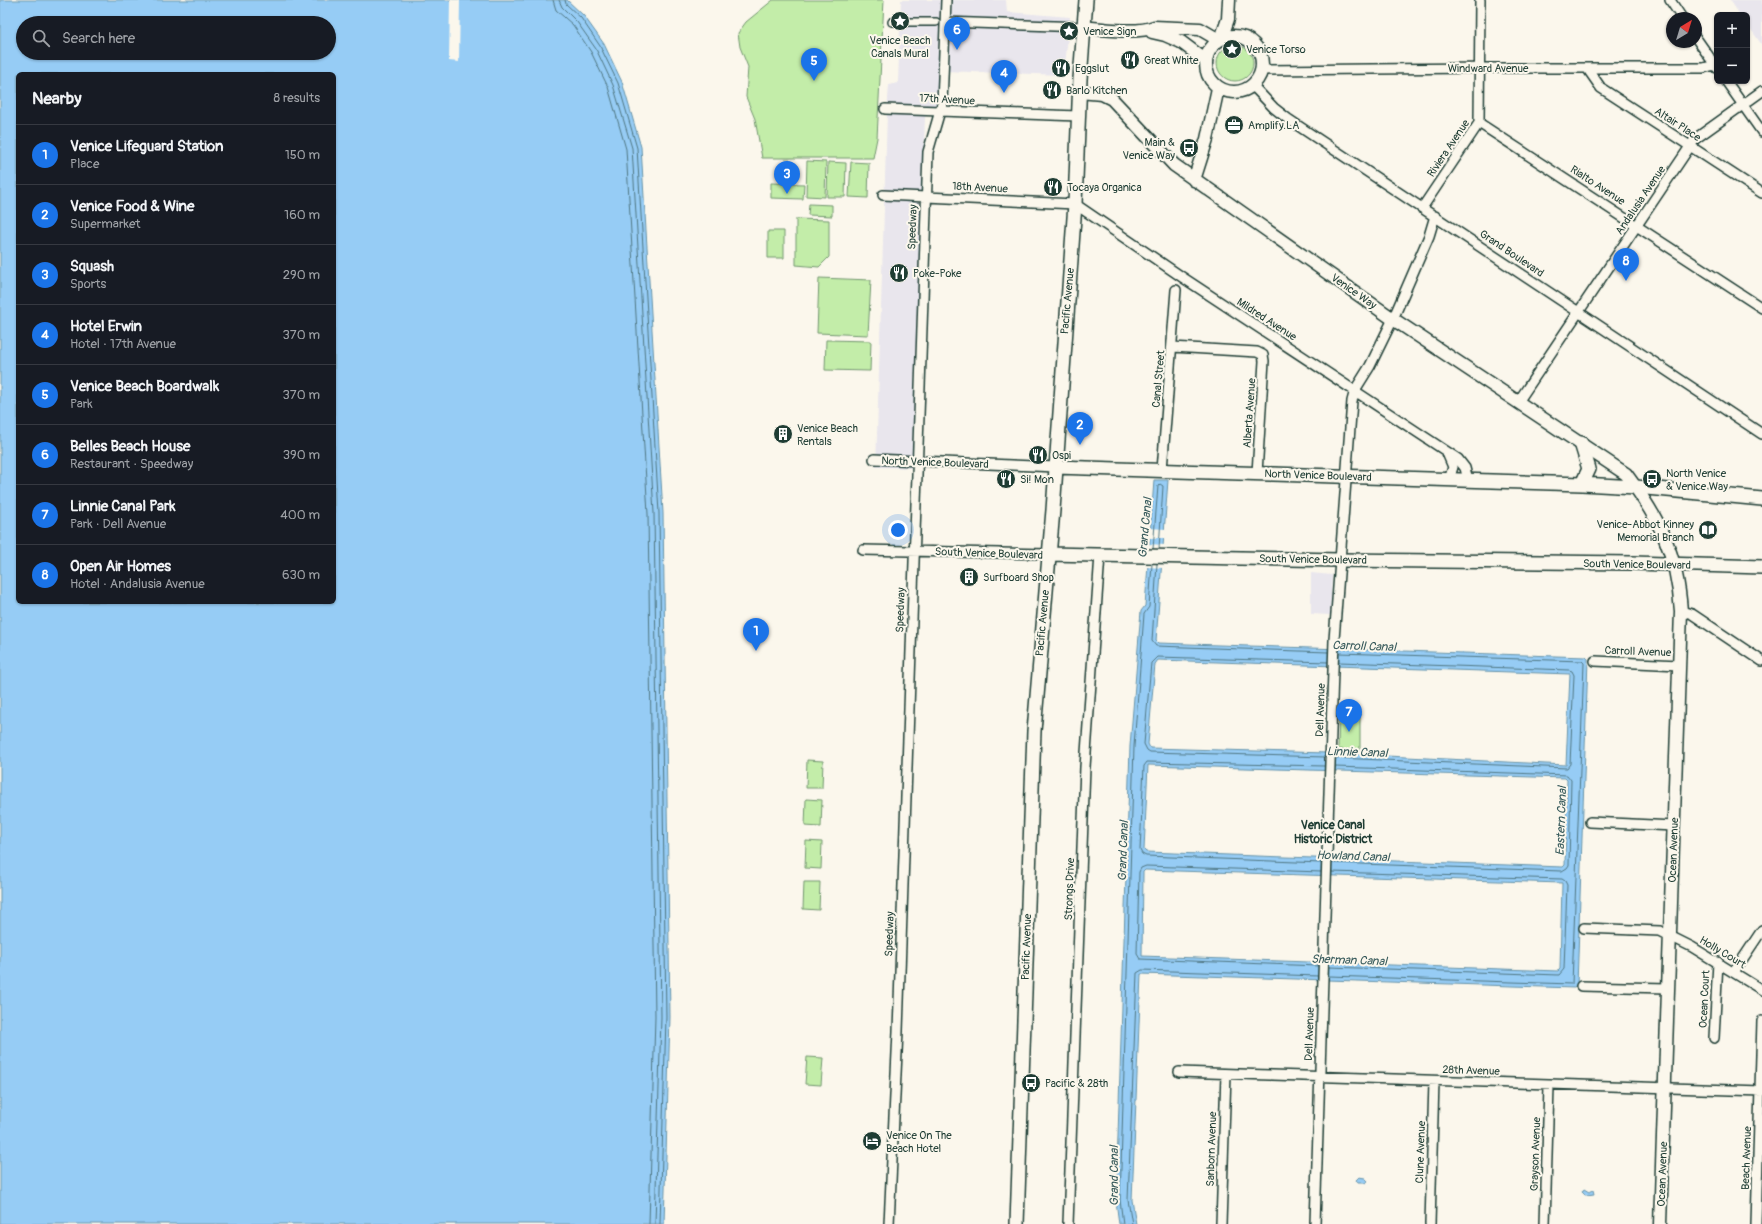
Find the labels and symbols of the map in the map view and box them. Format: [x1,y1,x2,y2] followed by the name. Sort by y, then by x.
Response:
[889,10,911,32] place icon: Venice Beach Canals Mural
[1666,12,1702,48] north arrow
[944,17,970,50] pin: 6
[1058,20,1080,42] place icon: Venice Sign
[1083,25,1137,38] place label: Venice Sign
[870,34,930,60] place label: Venice Beach Canals Mural
[1221,38,1243,60] place icon: Venice Torso
[1246,43,1306,56] place label: Venice Torso
[801,48,827,81] pin: 5
[1119,49,1141,71] restaurant icon: Great White
[1144,54,1199,67] place label: Great White
[1050,57,1072,79] restaurant icon: Eggslut
[991,60,1017,93] pin: 4
[1075,62,1110,75] place label: Eggslut
[1448,62,1529,75] street label: Windward Avenue
[1041,79,1063,101] restaurant icon: Barlo Kitchen
[1066,84,1127,97] place label: Barlo Kitchen
[919,92,976,107] street label: 17th Avenue
[1652,105,1704,144] street label: Altair Place
[1223,114,1245,136] office icon: Amplify.LA
[1425,117,1473,179] street label: Riviera Avenue
[1248,119,1299,132] place label: Amplify.LA
[1122,136,1175,162] place label: Main & Venice Way
[1178,137,1200,159] bus stop icon: Main & Venice Way
[774,161,800,194] pin: 3
[1568,163,1628,208] street label: Rialto Avenue
[1613,163,1669,237] street label: Andalusia Avenue
[1042,176,1064,198] restaurant icon: Tocaya Organica
[952,180,1009,195] street label: 18th Avenue
[1067,181,1142,194] place label: Tocaya Organica
[905,204,920,250] street label: Speedway
[1477,227,1546,280] street label: Grand Boulevard
[1613,248,1639,281] pin: 8
[888,262,910,284] restaurant icon: Poke-Poke
[913,267,962,280] place label: Poke-Poke
[1058,267,1077,335] street label: Pacific Avenue
[1328,271,1379,312] street label: Venice Way
[1234,295,1300,344] street label: Mildred Avenue
[1150,349,1168,408] street label: Canal Street
[1241,377,1258,449] street label: Alberta Avenue
[1067,412,1093,445] pin: 2
[797,422,858,448] place label: Venice Beach Rentals
[772,423,794,445] building icon: Venice Beach Rentals
[1027,444,1049,466] restaurant icon: Ospi
[1052,449,1071,462] place label: Ospi
[881,454,989,471] street label: North Venice Boulevard
[1264,467,1372,484] street label: North Venice Boulevard
[1666,467,1728,493] place label: North Venice & Venice Way
[995,468,1017,490] restaurant icon: Si! Mon
[1641,468,1663,490] bus stop icon: North Venice & Venice Way
[1020,473,1054,486] place label: Si! Mon
[1135,496,1156,559] water label: Grand Canal
[1597,518,1694,544] place label: Venice-Abbot Kinney Memorial Branch
[1697,519,1719,541] library icon: Venice-Abbot Kinney Memorial Branch
[888,520,908,540] your location
[935,545,1043,562] street label: South Venice Boulevard
[1259,552,1367,567] street label: South Venice Boulevard
[1583,557,1691,572] street label: South Venice Boulevard
[958,566,980,588] building icon: Surfboard Shop
[983,571,1054,584] place label: Surfboard Shop
[893,587,908,633] street label: Speedway
[1033,589,1052,657] street label: Pacific Avenue
[743,618,769,651] pin: 1
[1332,638,1397,655] water label: Carroll Canal
[1604,644,1672,659] street label: Carroll Avenue
[1313,682,1328,737] street label: Dell Avenue
[1336,699,1362,732] pin: 7
[1326,744,1389,761] water label: Linnie Canal
[1553,785,1570,856] water label: Eastern Canal
[1666,817,1681,883] street label: Ocean Avenue
[1294,818,1374,847] district label: Venice Canal Historic District
[1115,819,1132,882] water label: Grand Canal
[1316,848,1391,865] water label: Howland Canal
[1062,857,1077,921] street label: Strongs Drive
[882,911,897,957] street label: Speedway
[1019,913,1034,980] street label: Pacific Avenue
[1697,934,1749,972] street label: Holly Court
[1311,952,1388,969] water label: Sherman Canal
[1696,969,1713,1028] street label: Ocean Court
[1302,1006,1317,1061] street label: Dell Avenue
[1442,1063,1501,1078] street label: 28th Avenue
[1020,1072,1042,1094] bus stop icon: Pacific & 28th
[1045,1077,1108,1090] place label: Pacific & 28th
[1204,1111,1219,1187] street label: Sanborn Avenue
[1528,1116,1543,1191] street label: Grayson Avenue
[1413,1120,1428,1184] street label: Clune Avenue
[1739,1125,1754,1190] street label: Beach Avenue
[886,1129,952,1155] place label: Venice On The Beach Hotel
[861,1130,883,1152] hotel icon: Venice On The Beach Hotel
[1655,1141,1670,1207] street label: Ocean Avenue
[1107,1145,1122,1206] water label: Grand Canal

